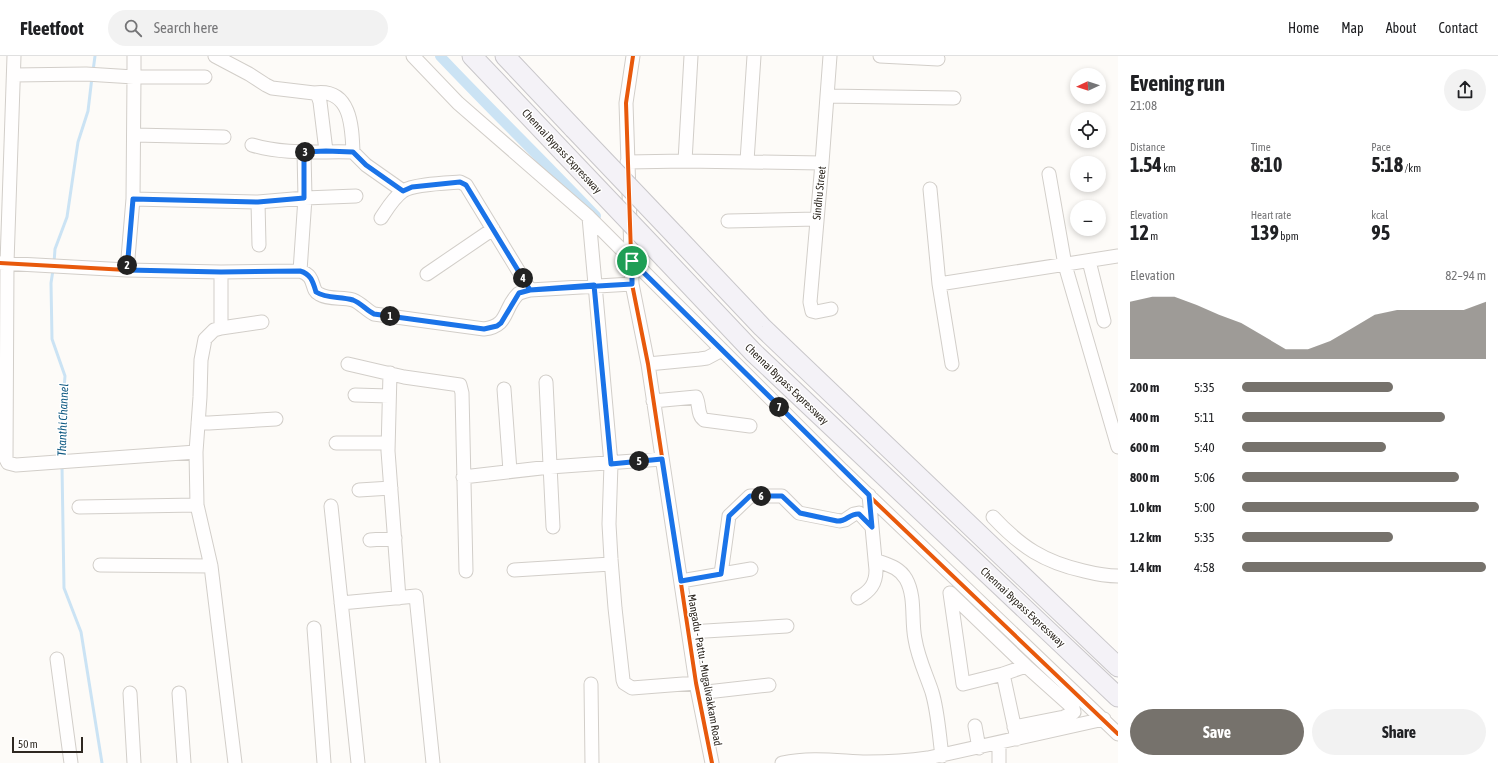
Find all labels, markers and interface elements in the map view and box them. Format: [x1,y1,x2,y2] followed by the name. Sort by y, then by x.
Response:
[108,10,388,46] search box
[20,17,84,39] text: Fleetfoot
[122,17,144,39] icon: search
[154,19,218,36] text: Search here
[1288,20,1319,36] text: Home
[1341,20,1364,36] text: Map
[1386,20,1417,36] text: About
[1439,20,1478,36] text: Contact
[1070,68,1106,104] north arrow
[1070,68,1106,236] map controls
[1444,69,1486,111] button: share
[1130,70,1225,96] text: Evening run
[1130,98,1157,113] text: 21:08
[520,106,605,196] street label: Chennai Bypass Expressway
[1070,112,1106,148] button: locate
[1130,141,1165,153] text: Distance
[1251,141,1271,153] text: Time
[1371,141,1391,153] text: Pace
[295,142,315,162] pin: 3
[302,146,308,158] text: 3
[1130,153,1162,176] text: 1.54
[1251,153,1282,176] text: 8:10
[1371,153,1403,176] text: 5:18
[1070,156,1106,192] button: +
[1162,162,1176,174] text: km
[1403,162,1421,174] text: /km
[810,166,828,220] street label: Sindhu Street
[1070,200,1106,236] button: −
[1130,209,1168,221] text: Elevation
[1251,209,1291,221] text: Heart rate
[1371,209,1388,221] text: kcal
[1130,221,1149,244] text: 12
[1251,221,1279,244] text: 139
[1371,221,1390,244] text: 95
[1149,230,1158,242] text: m
[1279,230,1299,242] text: bpm
[615,244,649,278] pin
[621,250,643,272] icon: arrive
[117,255,137,275] pin: 2
[124,259,130,271] text: 2
[513,268,533,288] pin: 4
[1130,268,1175,283] text: Elevation
[1445,268,1486,283] text: 82–94 m
[520,272,526,284] text: 4
[380,306,400,326] pin: 1
[387,310,393,322] text: 1
[743,341,831,427] street label: Chennai Bypass Expressway
[1130,380,1159,395] text: 200 m
[1194,380,1215,395] text: 5:35
[55,383,71,457] water label: Thanthi Channel
[769,397,789,417] pin: 7
[776,401,782,413] text: 7
[1130,410,1159,425] text: 400 m
[1194,410,1215,425] text: 5:11
[1130,440,1159,455] text: 600 m
[1194,440,1215,455] text: 5:40
[629,451,649,471] pin: 5
[636,455,642,467] text: 5
[1130,470,1159,485] text: 800 m
[1194,470,1215,485] text: 5:06
[751,486,771,506] pin: 6
[758,490,764,502] text: 6
[1130,500,1161,515] text: 1.0 km
[1194,500,1215,515] text: 5:00
[1130,530,1161,545] text: 1.2 km
[1194,530,1215,545] text: 5:35
[1130,560,1161,575] text: 1.4 km
[1194,560,1215,575] text: 4:58
[978,565,1068,650] street label: Chennai Bypass Expressway
[686,593,724,747] street label: Mangadu - Pattu - Mugalivakkam Road
[1130,709,1304,755] button: Save
[1312,709,1486,755] button: Share
[12,735,83,754] scale bar
[18,738,38,750] text: 50 m

